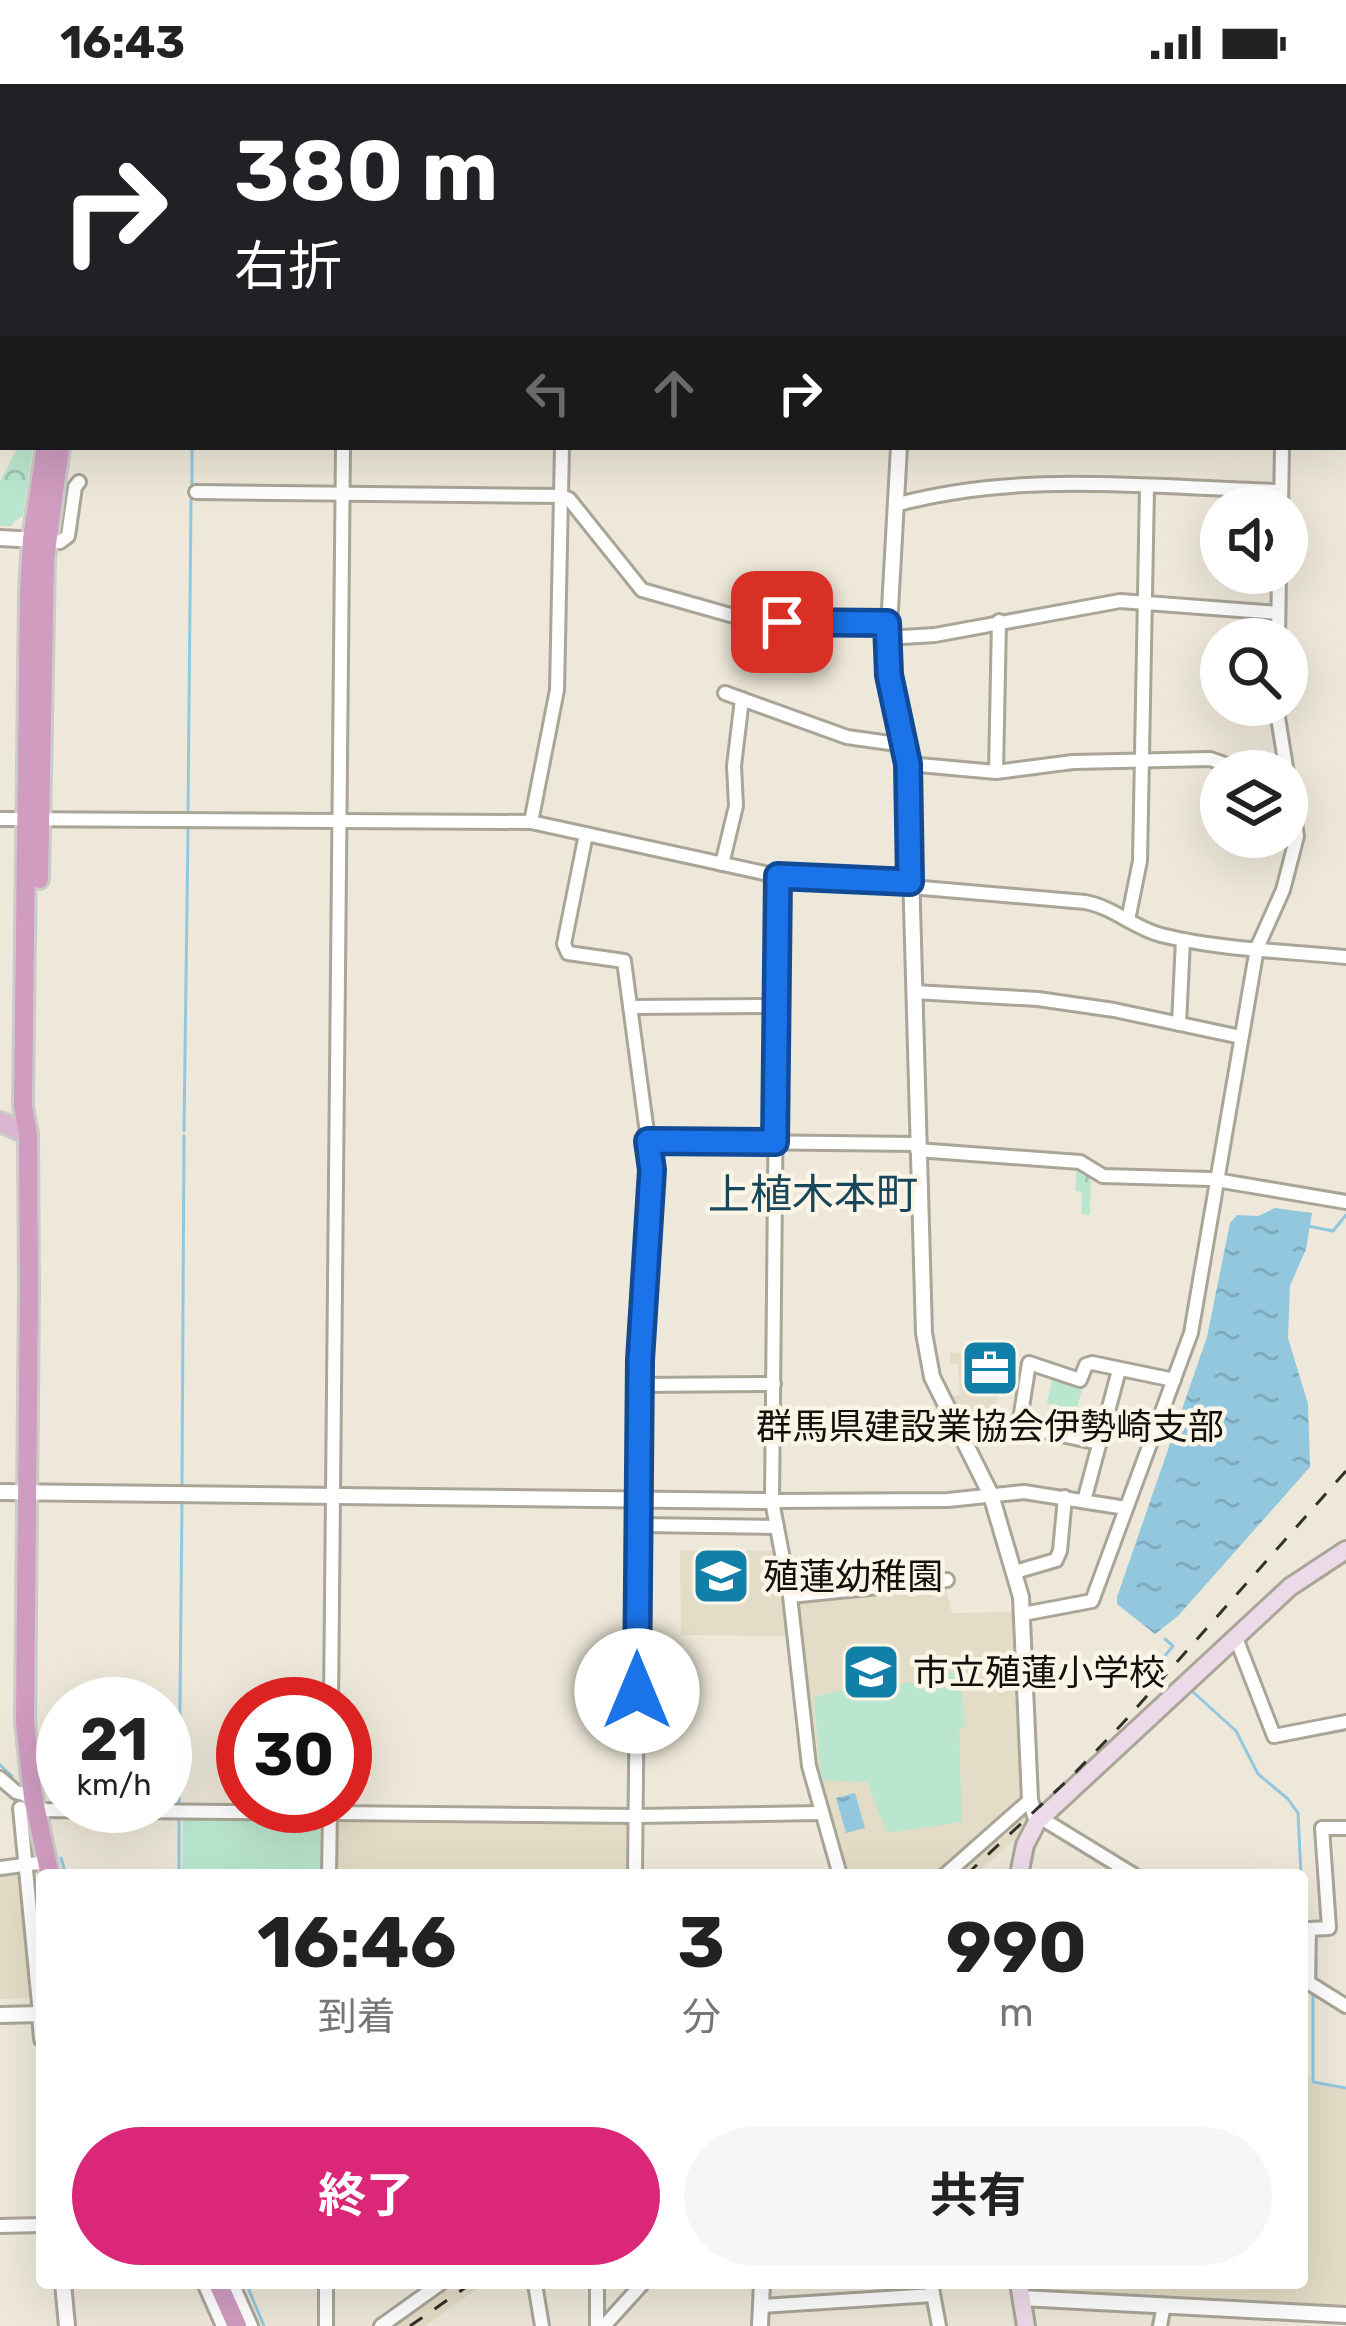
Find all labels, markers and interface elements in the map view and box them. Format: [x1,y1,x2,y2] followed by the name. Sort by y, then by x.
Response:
[60,16,185,69] text: 16:43
[234,121,498,221] text: 380 m
[36,132,192,288] icon: right
[234,235,342,299] text: 右折
[515,360,581,426] icon: left
[641,360,707,426] icon: ahead
[767,360,833,426] icon: right
[1200,486,1308,858] map controls
[1200,486,1308,594] button: sound
[731,571,833,673] pin
[749,589,815,655] icon: arrive
[1200,618,1308,726] button: search
[1200,750,1308,858] button: layers
[708,1170,918,1220] district label: 上植木本町
[959,1337,1021,1399] office icon: 群馬県建設業協会伊勢崎支部
[756,1405,1224,1448] place label: 群馬県建設業協会伊勢崎支部
[690,1545,752,1607] school or university icon: 殖蓮幼稚園
[763,1555,943,1598] place label: 殖蓮幼稚園
[574,1628,700,1754] position arrow
[840,1641,902,1703] school or university icon: 市立殖蓮小学校
[913,1651,1165,1694] place label: 市立殖蓮小学校
[216,1677,372,1833] speed limit sign: 30
[80,1704,148,1775] text: 21
[77,1767,151,1803] text: km/h
[257,1900,457,1985] text: 16:46
[677,1900,725,1985] text: 3
[946,1905,1087,1990] text: 990
[999,1990,1034,2036] text: m
[318,1994,396,2040] text: 到着
[682,1994,721,2040] text: 分
[72,2127,660,2265] button: 終了
[684,2127,1272,2265] button: 共有

